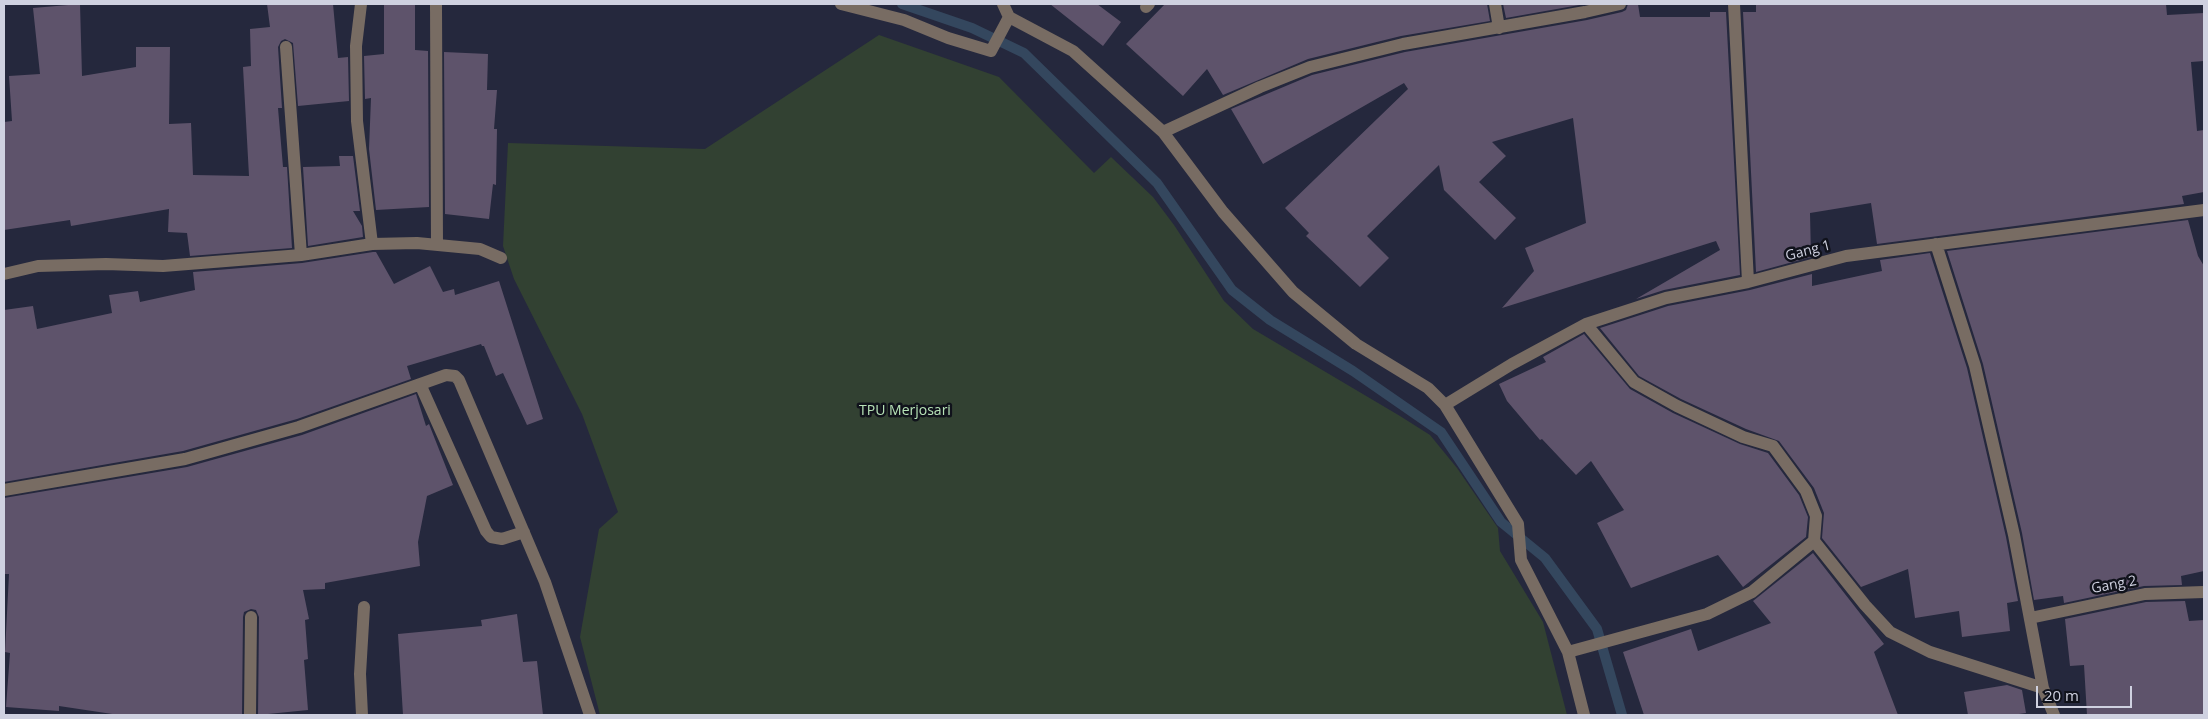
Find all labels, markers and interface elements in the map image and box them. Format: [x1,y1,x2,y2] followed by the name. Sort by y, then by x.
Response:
[1784,237,1832,265] street label: Gang 1
[859,403,951,419] park label: TPU Merjosari
[2090,573,2138,597] street label: Gang 2
[2038,676,2134,708] scale bar
[2044,685,2079,705] text: 20 m

